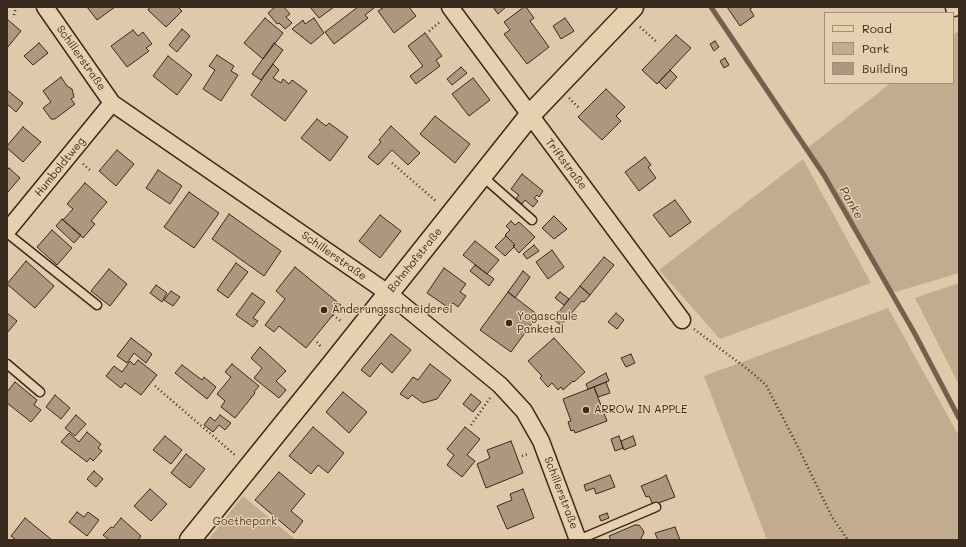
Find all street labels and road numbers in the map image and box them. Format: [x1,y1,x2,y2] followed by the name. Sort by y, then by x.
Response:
[54,23,108,93] street label: Schillerstraße
[32,135,88,199] street label: Humboldtweg
[543,136,589,192] street label: Triftstraße
[385,225,445,295] street label: Bahnhofstraße
[299,229,369,283] street label: Schillerstraße
[541,455,581,531] street label: Schillerstraße

